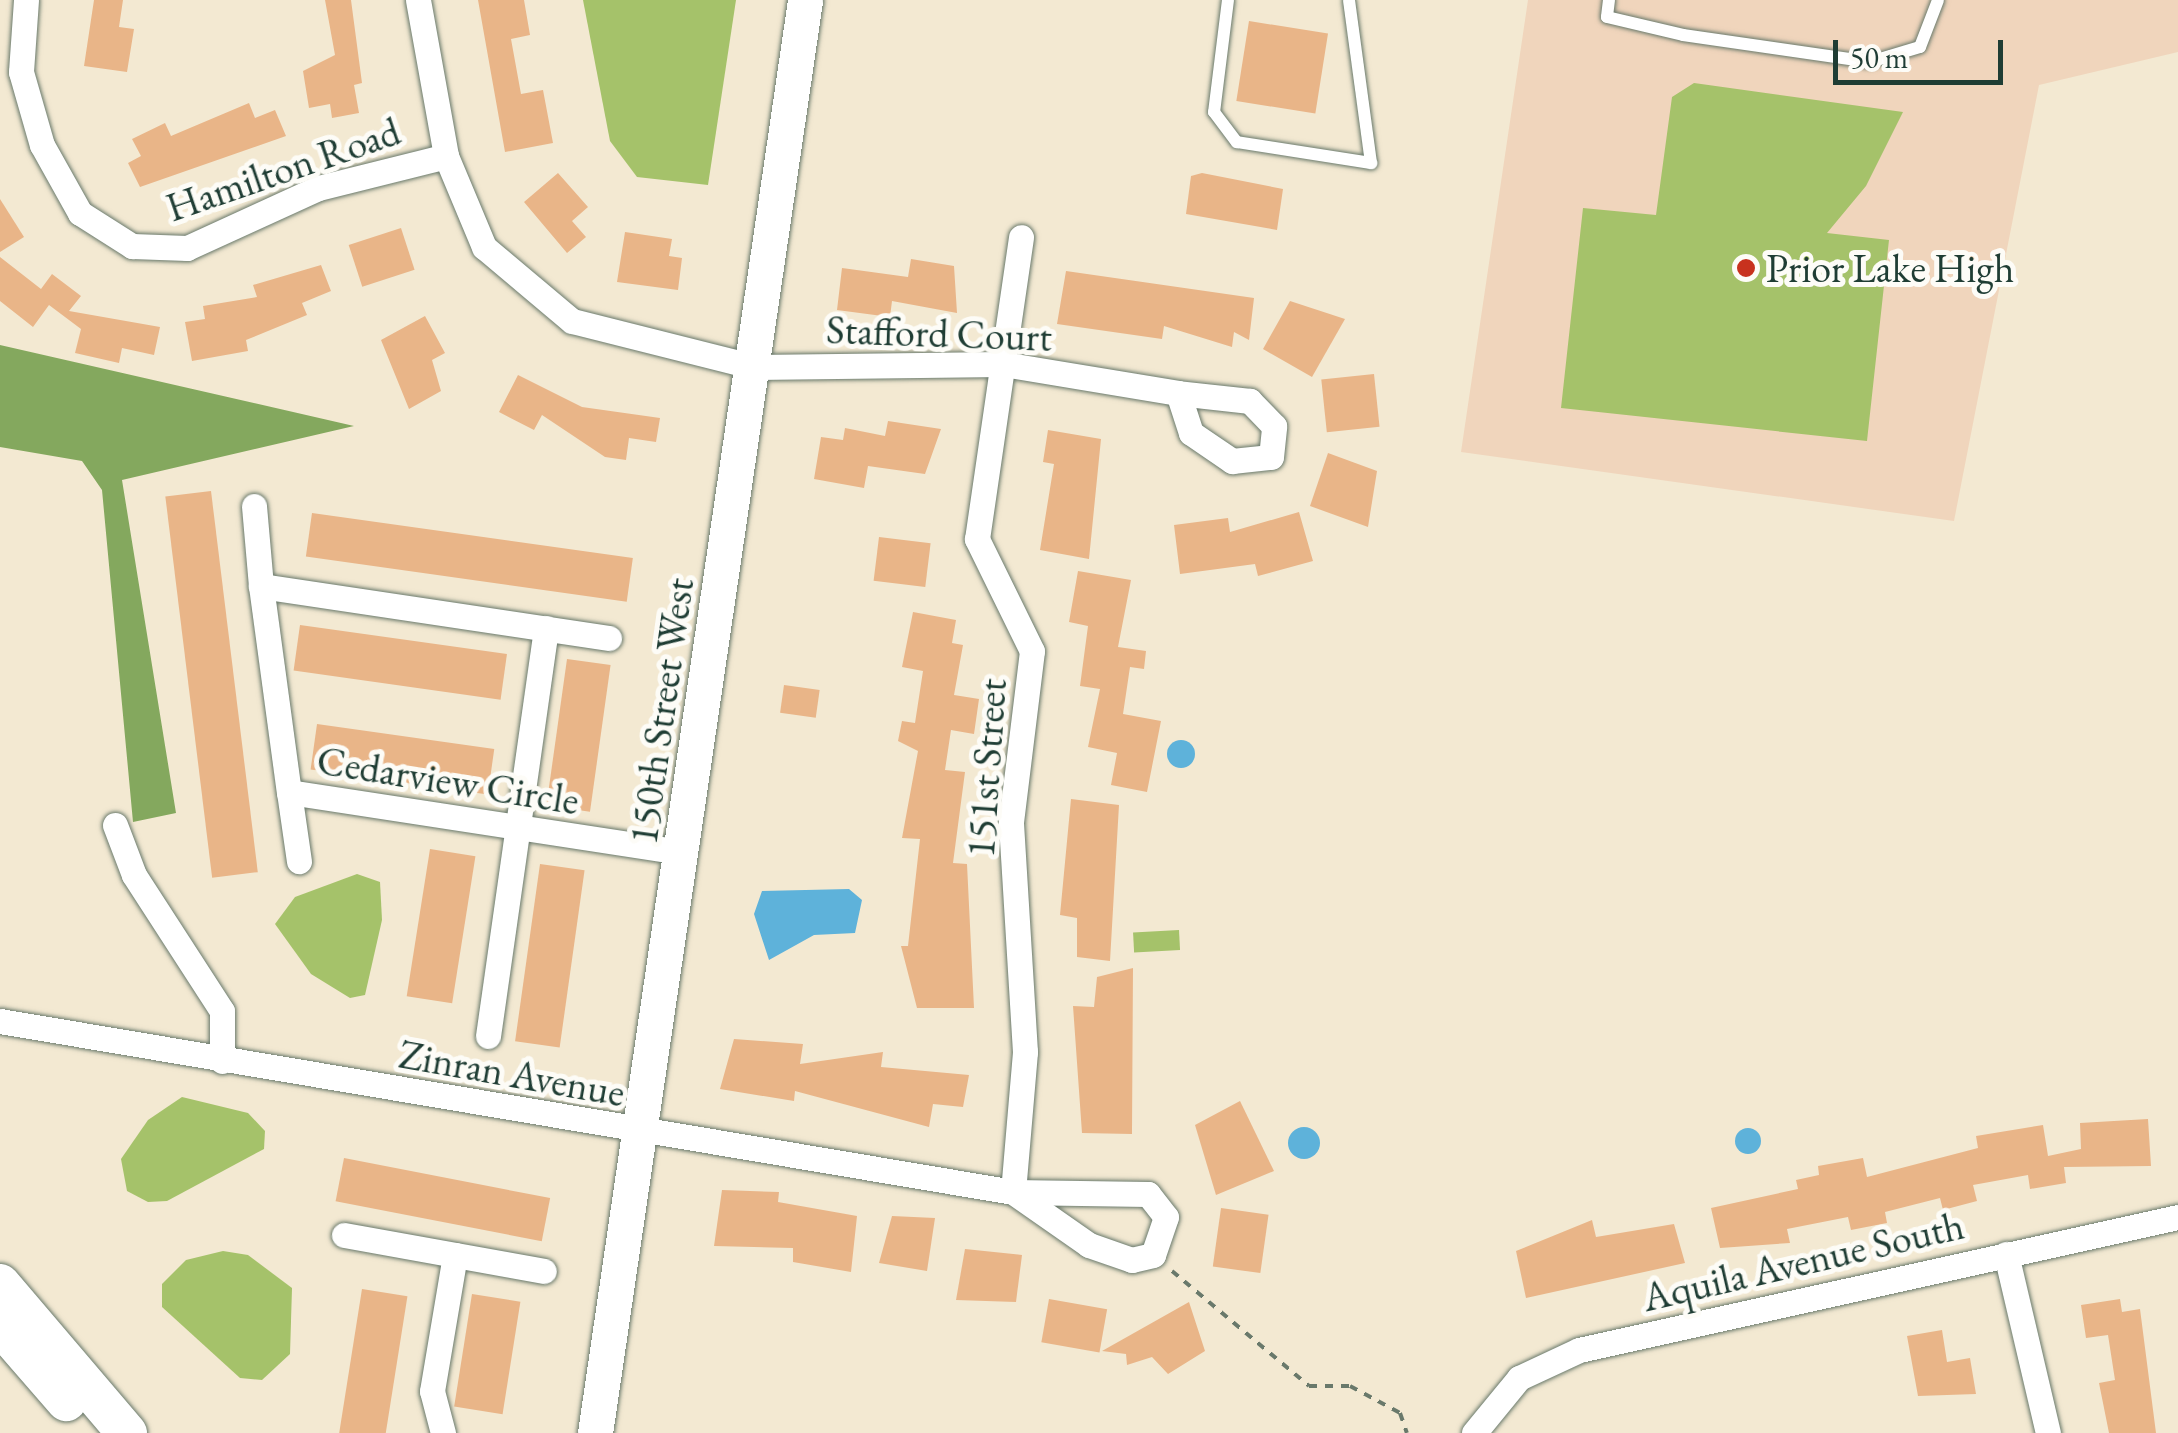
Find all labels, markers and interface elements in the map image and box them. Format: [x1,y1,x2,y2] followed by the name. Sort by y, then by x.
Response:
[1838,20,2008,82] scale bar
[1850,38,1908,77] text: 50 m
[160,107,406,231] street label: Hamilton Road
[1766,244,2014,292] place label: Prior Lake High
[1735,257,1757,279] marker: Prior Lake High
[825,305,1053,361] street label: Stafford Court
[619,575,703,847] street label: 150th Street West
[956,677,1016,859] street label: 151st Street
[314,736,582,824] street label: Cedarview Circle
[395,1030,629,1116] street label: Zinran Avenue
[1638,1201,1968,1321] street label: Aquila Avenue South

